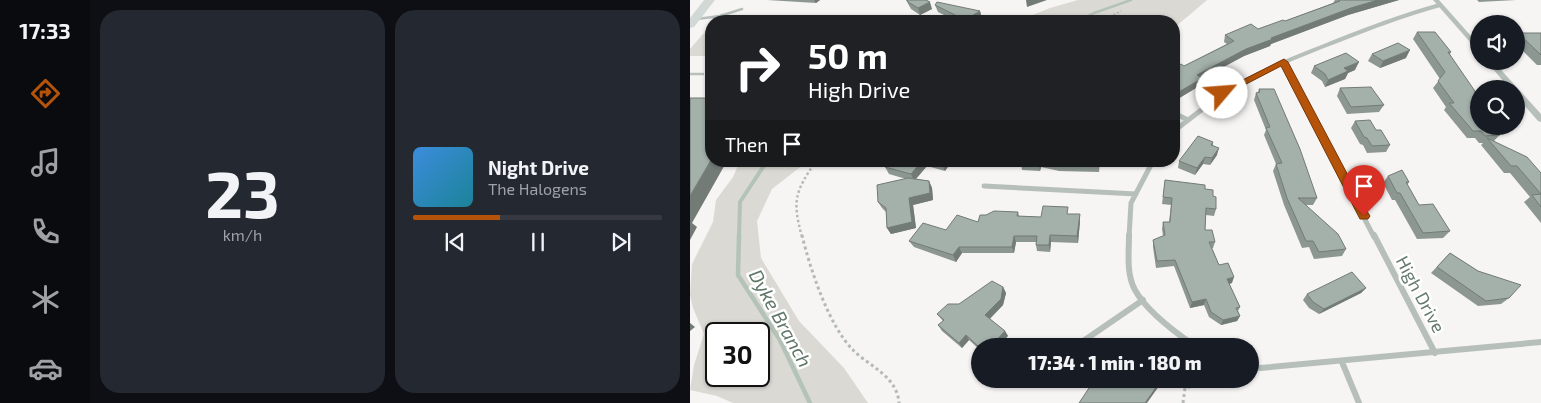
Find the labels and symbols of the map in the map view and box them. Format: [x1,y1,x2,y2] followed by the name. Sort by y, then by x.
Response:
[1195,66,1247,118] position arrow
[1343,165,1385,216] pin
[1392,252,1450,336] street label: High Drive
[744,265,817,371] water label: Dyke Branch
[705,322,770,387] speed limit sign: 30

